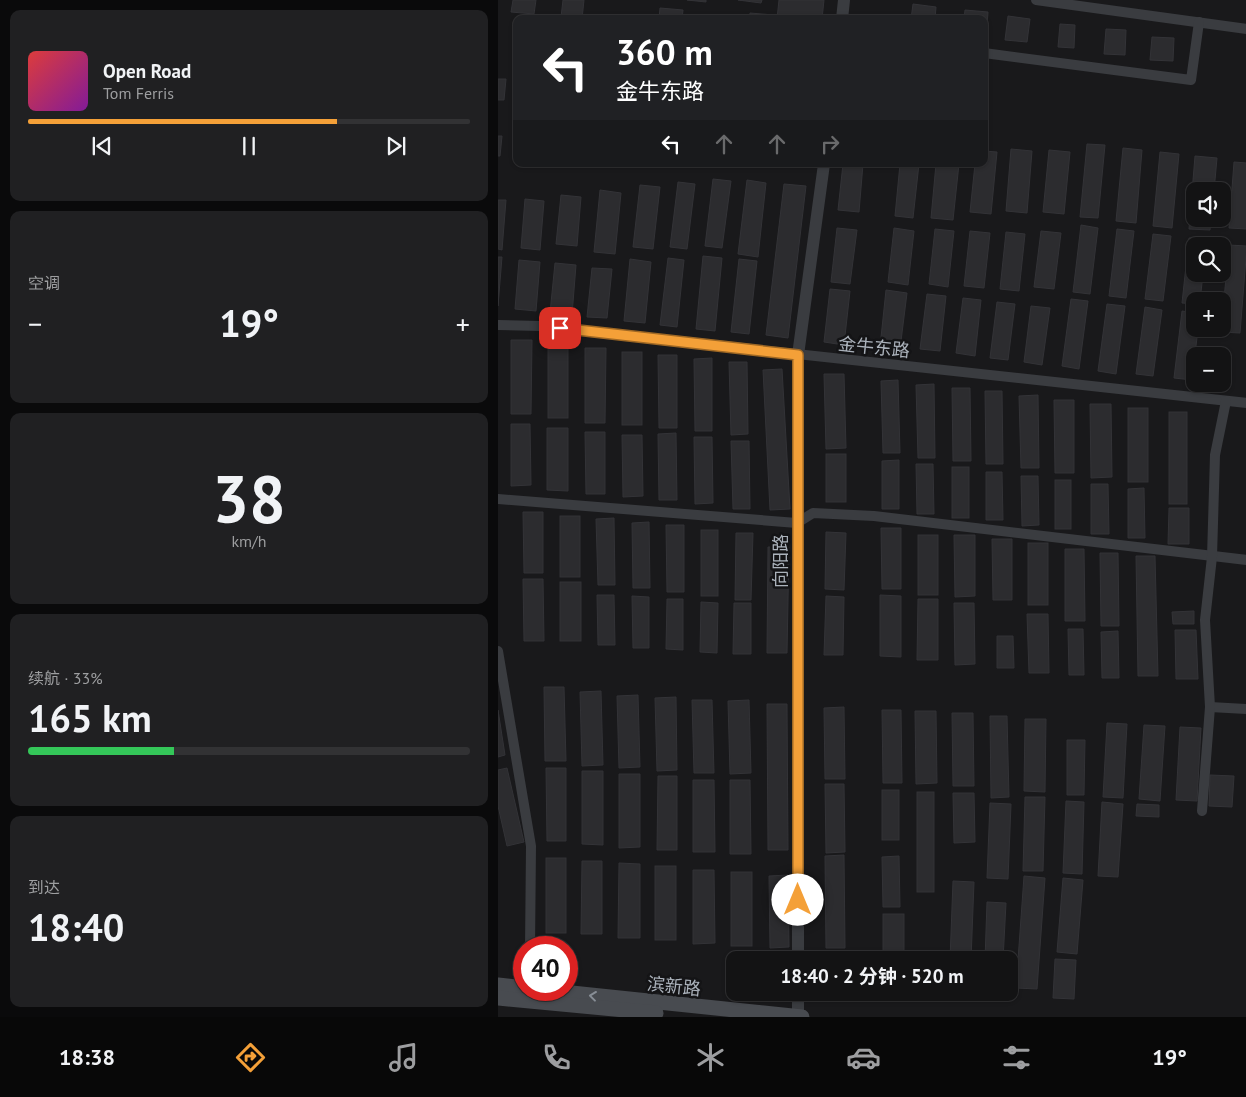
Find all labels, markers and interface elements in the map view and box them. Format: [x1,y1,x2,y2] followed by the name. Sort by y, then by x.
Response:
[616,29,713,75] text: 360 m
[533,35,598,100] icon: left
[103,59,191,83] text: Open Road
[616,77,704,105] text: 金牛东路
[103,83,174,103] text: Tom Ferris
[657,130,685,158] icon: left
[710,130,738,158] icon: ahead
[763,130,791,158] icon: ahead
[816,130,844,158] icon: right
[88,132,116,160] icon: previous
[235,132,263,160] icon: pause
[382,132,410,160] icon: next
[1186,182,1231,392] map controls
[1186,182,1231,227] button: sound
[1186,237,1231,282] button: search
[28,273,60,293] text: 空调
[1186,292,1231,337] button: +
[219,298,279,347] text: 19°
[28,305,42,342] text: −
[456,305,470,342] text: +
[539,307,581,349] pin
[546,314,574,342] icon: arrive
[837,332,911,362] street label: 金牛东路
[1186,347,1231,392] button: −
[212,456,286,540] text: 38
[231,531,267,551] text: km/h
[769,534,792,588] street label: 向阳路
[28,668,103,688] text: 续航 · 33%
[28,693,152,742] text: 165 km
[771,873,823,925] position arrow
[28,877,60,897] text: 到达
[28,902,124,951] text: 18:40
[513,936,578,1001] speed limit sign: 40
[780,964,964,988] text: 18:40 · 2 分钟 · 520 m
[646,972,702,1000] street label: 滨新路
[589,991,597,1002] one-way arrow
[233,1040,268,1075] icon: directions
[386,1040,421,1075] icon: music
[539,1040,574,1075] icon: phone
[693,1040,728,1075] icon: climate
[846,1040,881,1075] icon: car
[999,1040,1034,1075] icon: filters
[59,1043,115,1071] text: 18:38
[1152,1043,1187,1071] text: 19°

